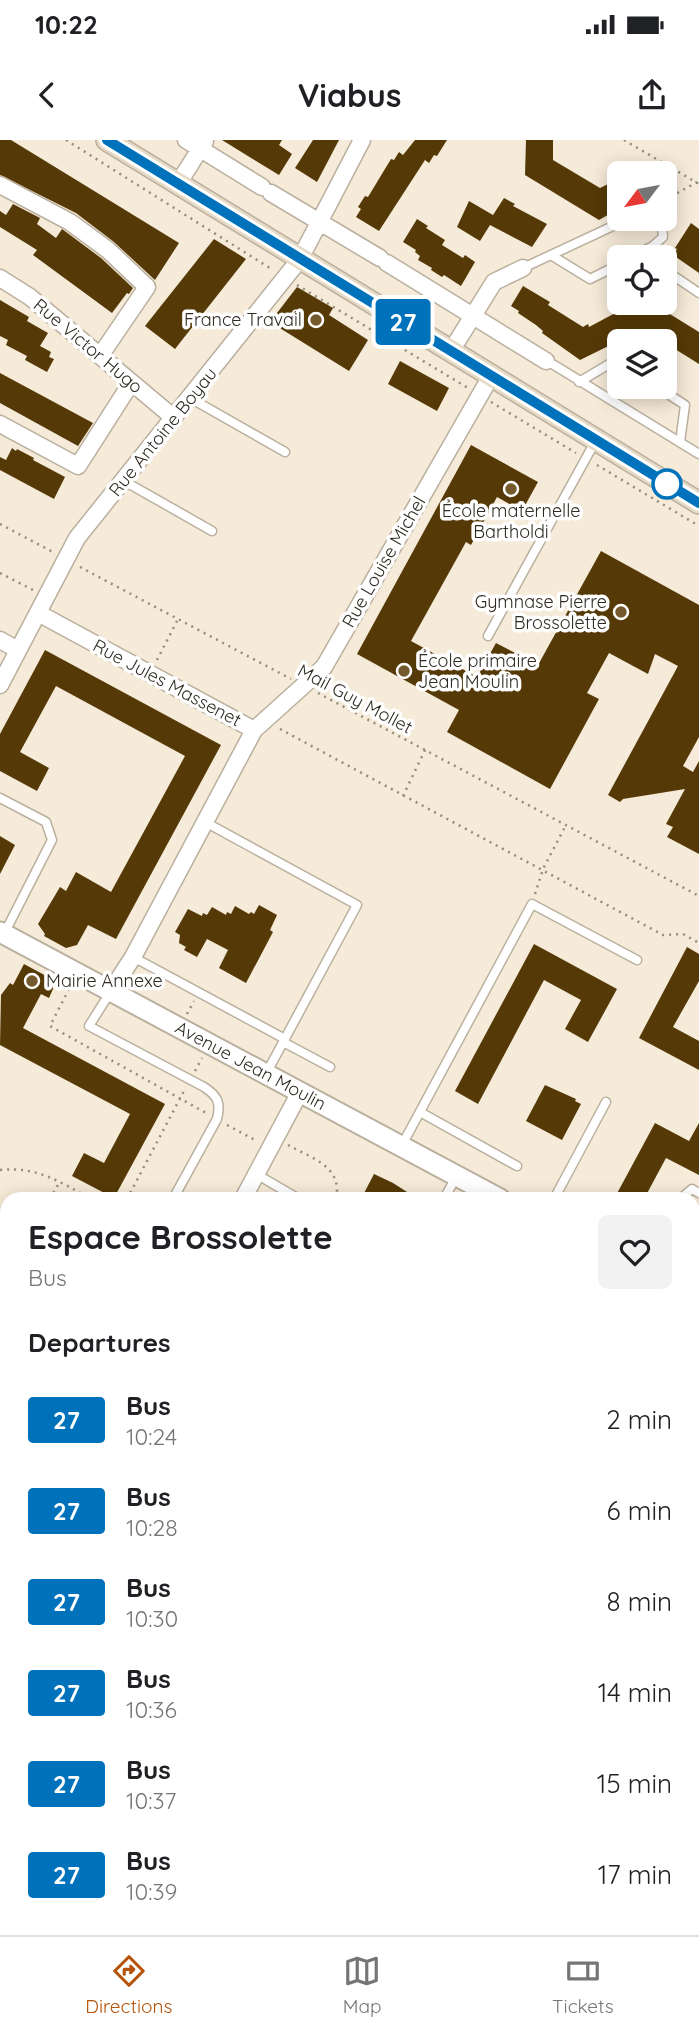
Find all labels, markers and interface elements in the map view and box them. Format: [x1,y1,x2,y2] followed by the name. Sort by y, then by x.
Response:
[35,8,98,41] text: 10:22
[298,75,401,115] text: Viabus
[28,76,66,114] icon: back
[633,76,671,114] icon: share
[607,161,677,231] north arrow
[607,161,677,399] map controls
[607,245,677,315] button: locate
[29,293,148,398] street label: Rue Victor Hugo
[372,299,434,345] line badge: 27
[390,307,416,337] text: 27
[184,308,302,331] place label: France Travail
[308,312,324,328] marker: France Travail
[607,329,677,399] button: layers
[104,363,222,501] street label: Rue Antoine Boyau
[652,469,682,499] unlabelled marker
[503,481,519,497] marker: École maternelle Bartholdi
[337,492,430,632] street label: Rue Louise Michel
[442,499,580,543] place label: École maternelle Bartholdi
[475,590,607,634] place label: Gymnase Pierre Brossolette
[613,604,629,620] marker: Gymnase Pierre Brossolette
[89,634,245,731] street label: Rue Jules Massenet
[418,649,537,693] place label: École primaire Jean Moulin
[294,659,417,738] street label: Mail Guy Mollet
[396,663,412,679] marker: École primaire Jean Moulin
[46,969,163,992] place label: Mairie Annexe
[24,973,40,989] marker: Mairie Annexe
[171,1016,330,1115] street label: Avenue Jean Moulin
[598,1215,672,1289] button: heart
[28,1216,333,1257] text: Espace Brossolette
[28,1263,67,1292] text: Bus
[28,1326,171,1359] text: Departures
[126,1389,171,1422] text: Bus
[606,1403,672,1436] text: 2 min
[53,1405,80,1435] text: 27
[126,1422,177,1451] text: 10:24
[126,1480,171,1513] text: Bus
[607,1494,672,1527] text: 6 min
[53,1496,80,1526] text: 27
[126,1513,178,1542] text: 10:28
[126,1571,171,1604] text: Bus
[607,1585,672,1618] text: 8 min
[53,1587,80,1617] text: 27
[126,1604,178,1633] text: 10:30
[126,1662,171,1695] text: Bus
[598,1676,672,1709] text: 14 min
[53,1678,80,1708] text: 27
[126,1695,177,1724] text: 10:36
[126,1753,171,1786] text: Bus
[597,1767,672,1800] text: 15 min
[53,1769,80,1799] text: 27
[126,1786,176,1815] text: 10:37
[126,1844,171,1877] text: Bus
[598,1858,672,1891] text: 17 min
[53,1860,80,1890] text: 27
[126,1877,177,1906] text: 10:39
[85,1952,172,2018] tab: Directions
[343,1952,382,2018] tab: Map
[552,1952,614,2018] tab: Tickets

